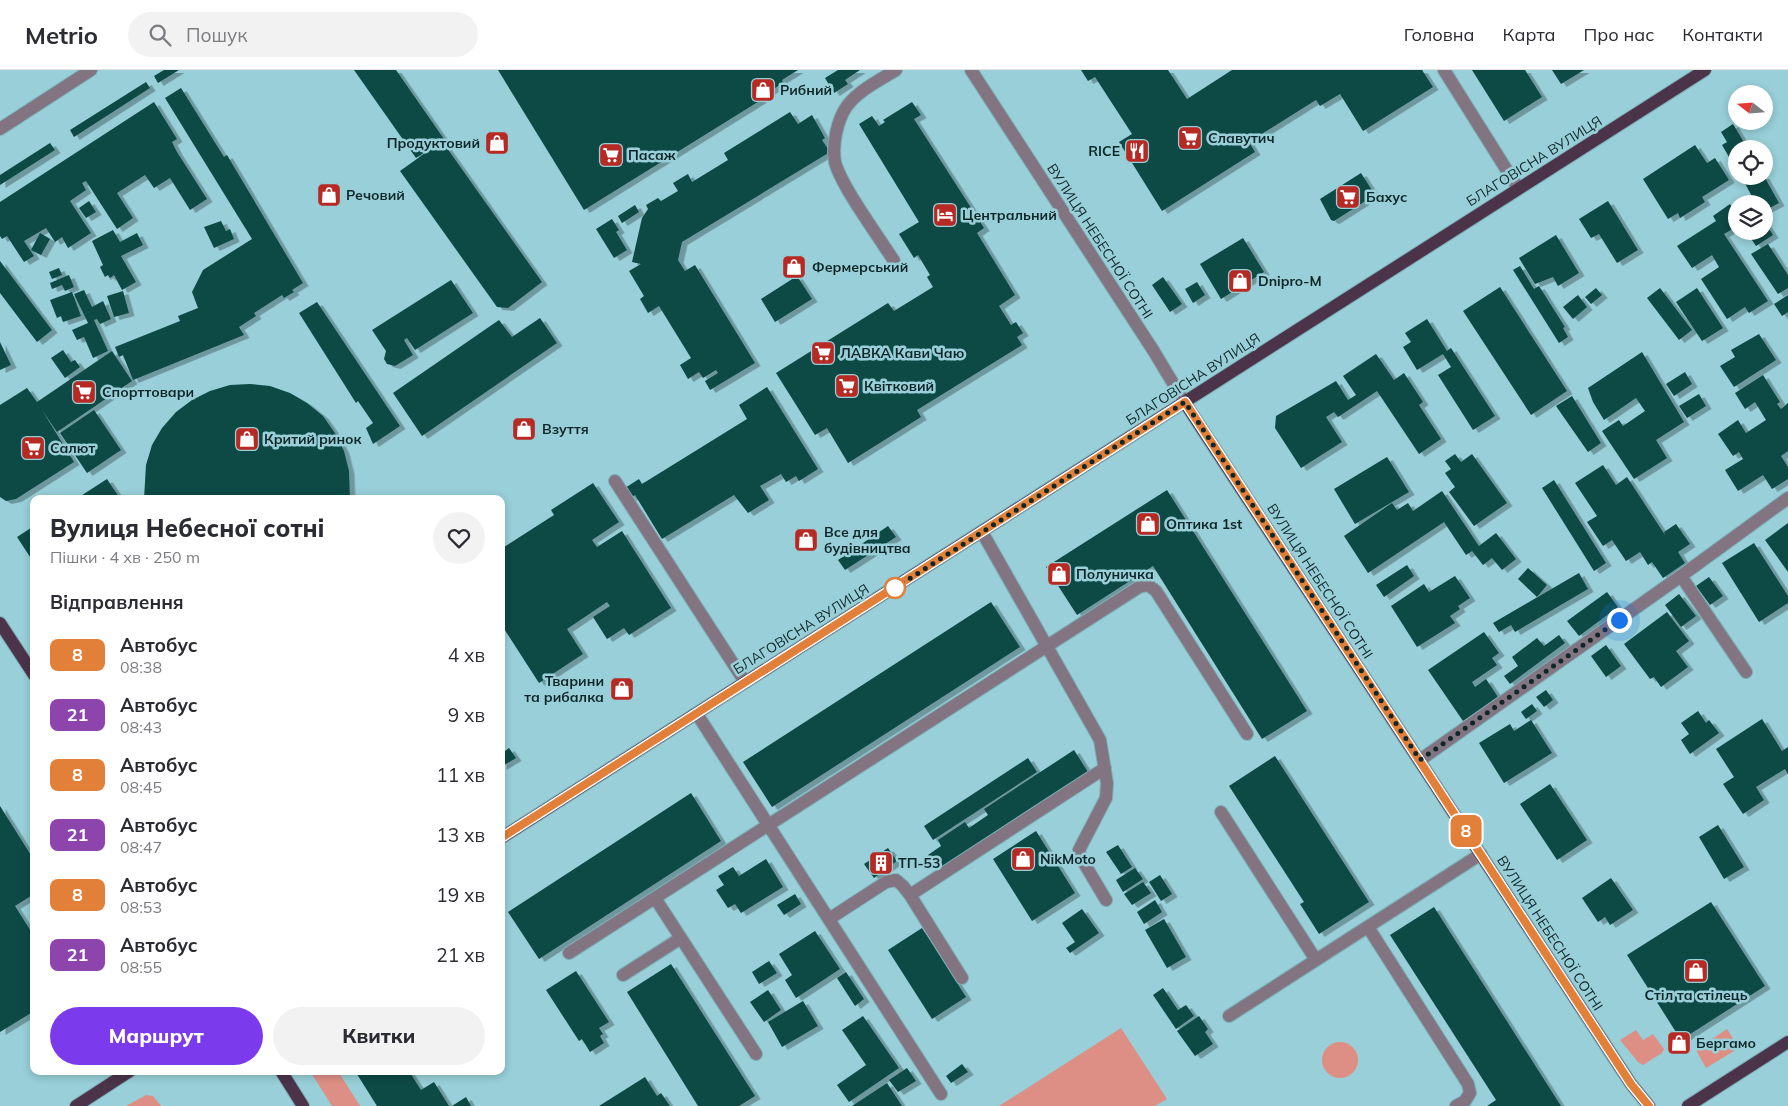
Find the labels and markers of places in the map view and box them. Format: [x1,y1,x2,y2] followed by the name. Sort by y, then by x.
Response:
[750,77,776,103] shop icon: Рибний
[780,81,832,99] place label: Рибний
[1177,125,1203,151] supermarket icon: Славутич
[1208,129,1275,147] place label: Славутич
[484,130,510,156] shop icon: Продуктовий
[387,134,480,152] place label: Продуктовий
[1124,138,1150,164] restaurant icon: RICE
[598,142,624,168] supermarket icon: Пасаж
[1088,142,1120,160] place label: RICE
[628,146,676,164] place label: Пасаж
[316,182,342,208] shop icon: Речовий
[1335,184,1361,210] supermarket icon: Бахус
[346,186,405,204] place label: Речовий
[1366,188,1407,206] place label: Бахус
[932,202,958,228] hotel icon: Центральний
[962,206,1057,224] place label: Центральний
[781,254,807,280] shop icon: Фермерський
[812,258,908,276] place label: Фермерський
[1227,268,1253,294] shop icon: Dnipro-M
[1258,272,1322,290] place label: Dnipro-M
[810,340,836,366] supermarket icon: ЛАВКА Кави Чаю
[840,344,965,362] place label: ЛАВКА Кави Чаю
[834,373,860,399] supermarket icon: Квітковий
[864,377,934,395] place label: Квітковий
[71,379,97,405] supermarket icon: Спорттовари
[102,383,194,401] place label: Спорттовари
[511,416,537,442] shop icon: Взуття
[542,420,589,438] place label: Взуття
[234,426,260,452] shop icon: Критий ринок
[264,430,363,448] place label: Критий ринок
[20,435,46,461] supermarket icon: Салют
[50,439,96,457] place label: Салют
[1135,511,1161,537] shop icon: Оптика 1st
[1166,515,1243,533] place label: Оптика 1st
[824,523,911,557] place label: Все для будівництва
[793,527,819,553] shop icon: Все для будівництва
[1046,561,1072,587] shop icon: Полуничка
[1076,565,1154,583] place label: Полуничка
[884,577,906,599] unlabelled marker
[524,672,604,706] place label: Тварини та рибалка
[609,676,635,702] shop icon: Тварини та рибалка
[1010,846,1036,872] shop icon: NikMoto
[868,850,894,876] building icon: ТП-53
[1040,850,1096,868] place label: NikMoto
[898,854,940,872] place label: ТП-53
[1683,958,1709,984] shop icon: Стіл та стілець
[1644,986,1748,1004] place label: Стіл та стілець
[1666,1030,1692,1056] shop icon: Бергамо
[1696,1034,1756,1052] place label: Бергамо

